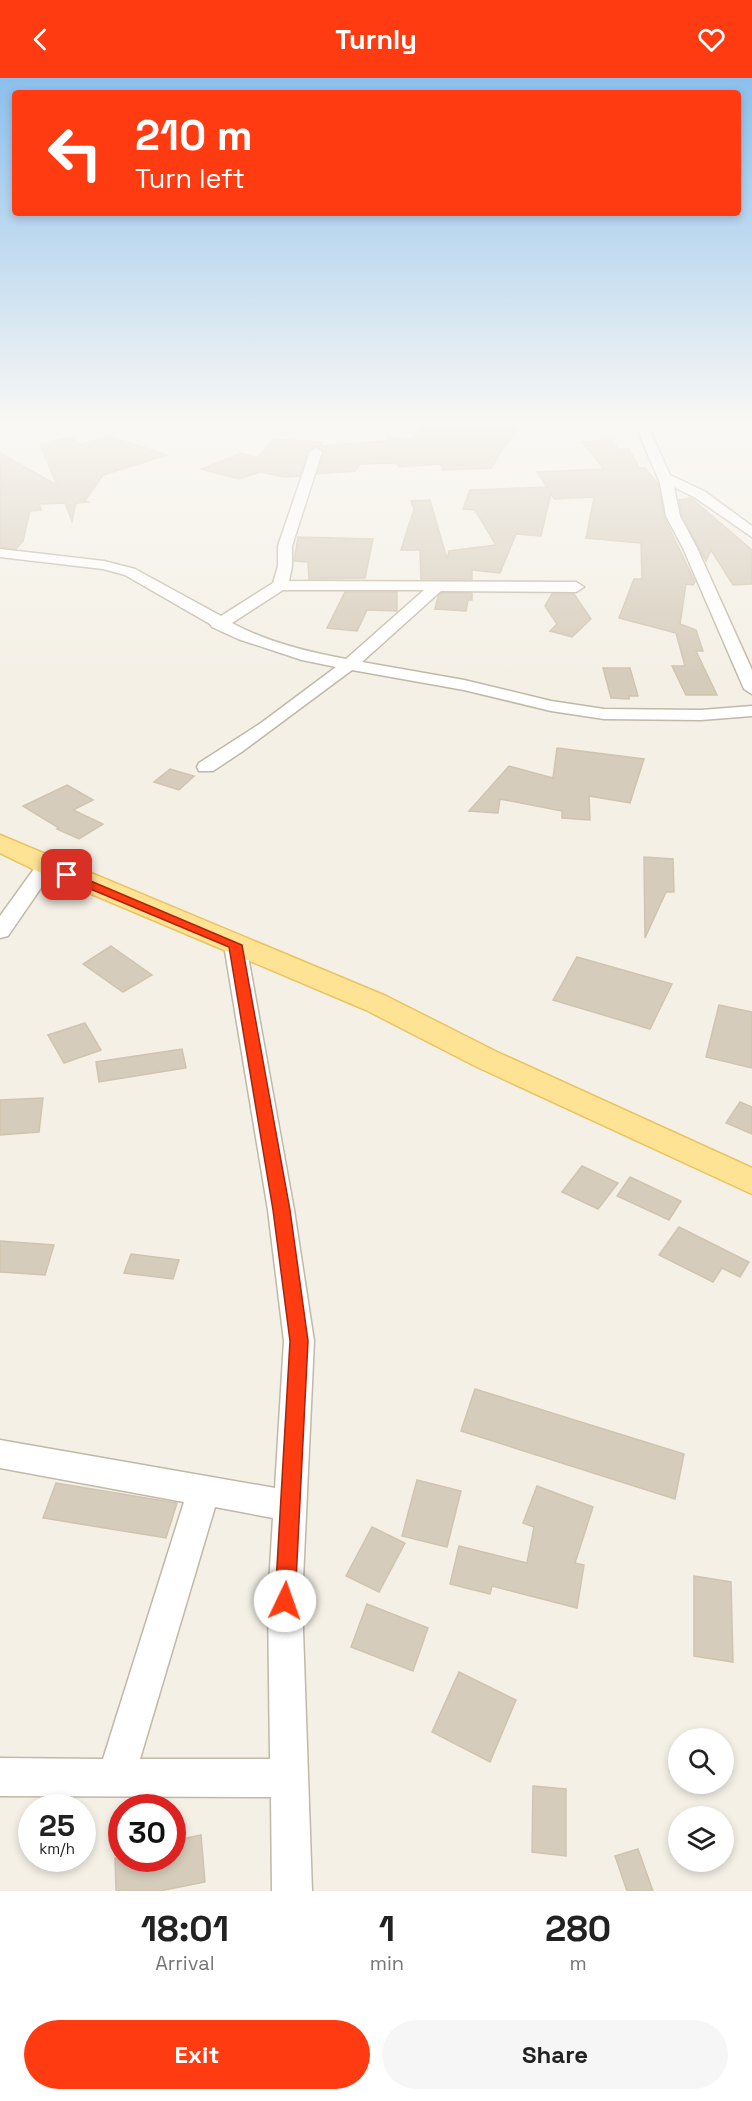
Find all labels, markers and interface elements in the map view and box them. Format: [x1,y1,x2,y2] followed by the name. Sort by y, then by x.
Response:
[335,22,417,57] text: Turnly
[24,23,57,56] icon: back
[695,23,728,56] icon: heart
[135,109,253,162] text: 210 m
[36,114,114,192] icon: left
[135,161,245,196] text: Turn left
[41,849,92,900] pin
[50,858,83,891] icon: arrive
[253,1569,317,1633] position arrow
[668,1728,734,1872] map controls
[668,1728,734,1794] button: search
[108,1794,186,1872] speed limit sign: 30
[39,1806,75,1845] text: 25
[668,1806,734,1872] button: layers
[39,1839,75,1858] text: km/h
[141,1906,229,1952] text: 18:01
[379,1906,395,1952] text: 1
[545,1906,611,1952] text: 280
[155,1950,215,1976] text: Arrival
[370,1950,404,1976] text: min
[569,1950,587,1976] text: m
[24,2020,370,2089] button: Exit
[382,2020,728,2089] button: Share

